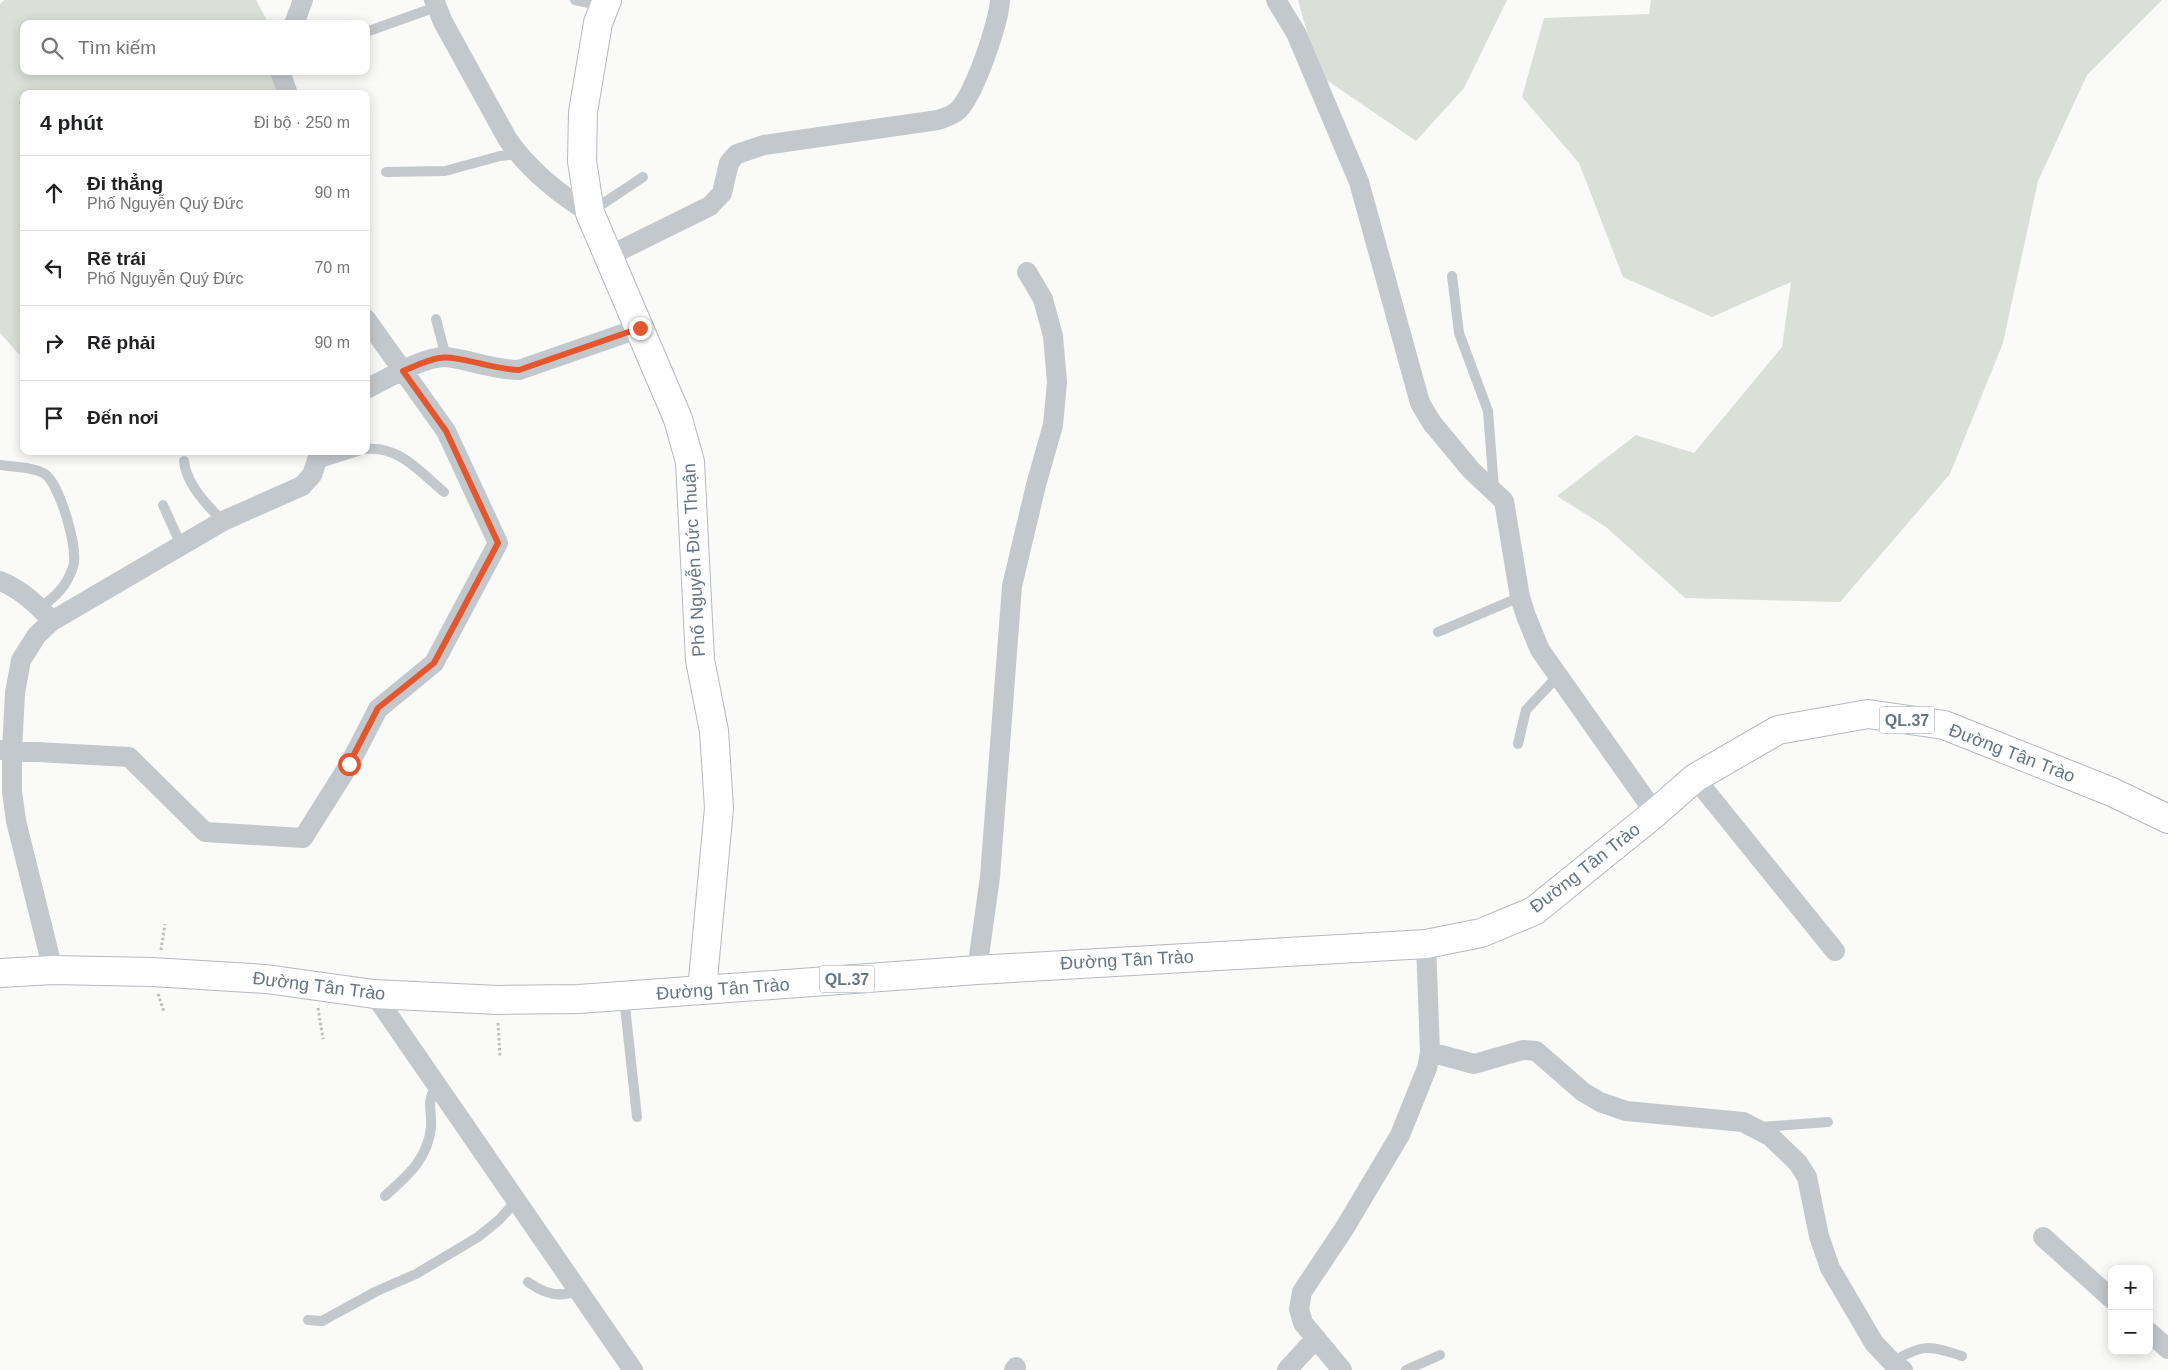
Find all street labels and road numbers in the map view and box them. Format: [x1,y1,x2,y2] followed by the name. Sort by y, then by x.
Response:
[678,463,709,657] street label: Phố Nguyễn Đức Thuận
[1880,706,1934,734] road number: QL.37
[1946,720,2078,786] street label: Đường Tân Trào
[1526,819,1644,917] street label: Đường Tân Trào
[1060,947,1194,973] street label: Đường Tân Trào
[820,966,874,992] road number: QL.37
[251,968,387,1004] street label: Đường Tân Trào
[656,974,790,1004] street label: Đường Tân Trào

